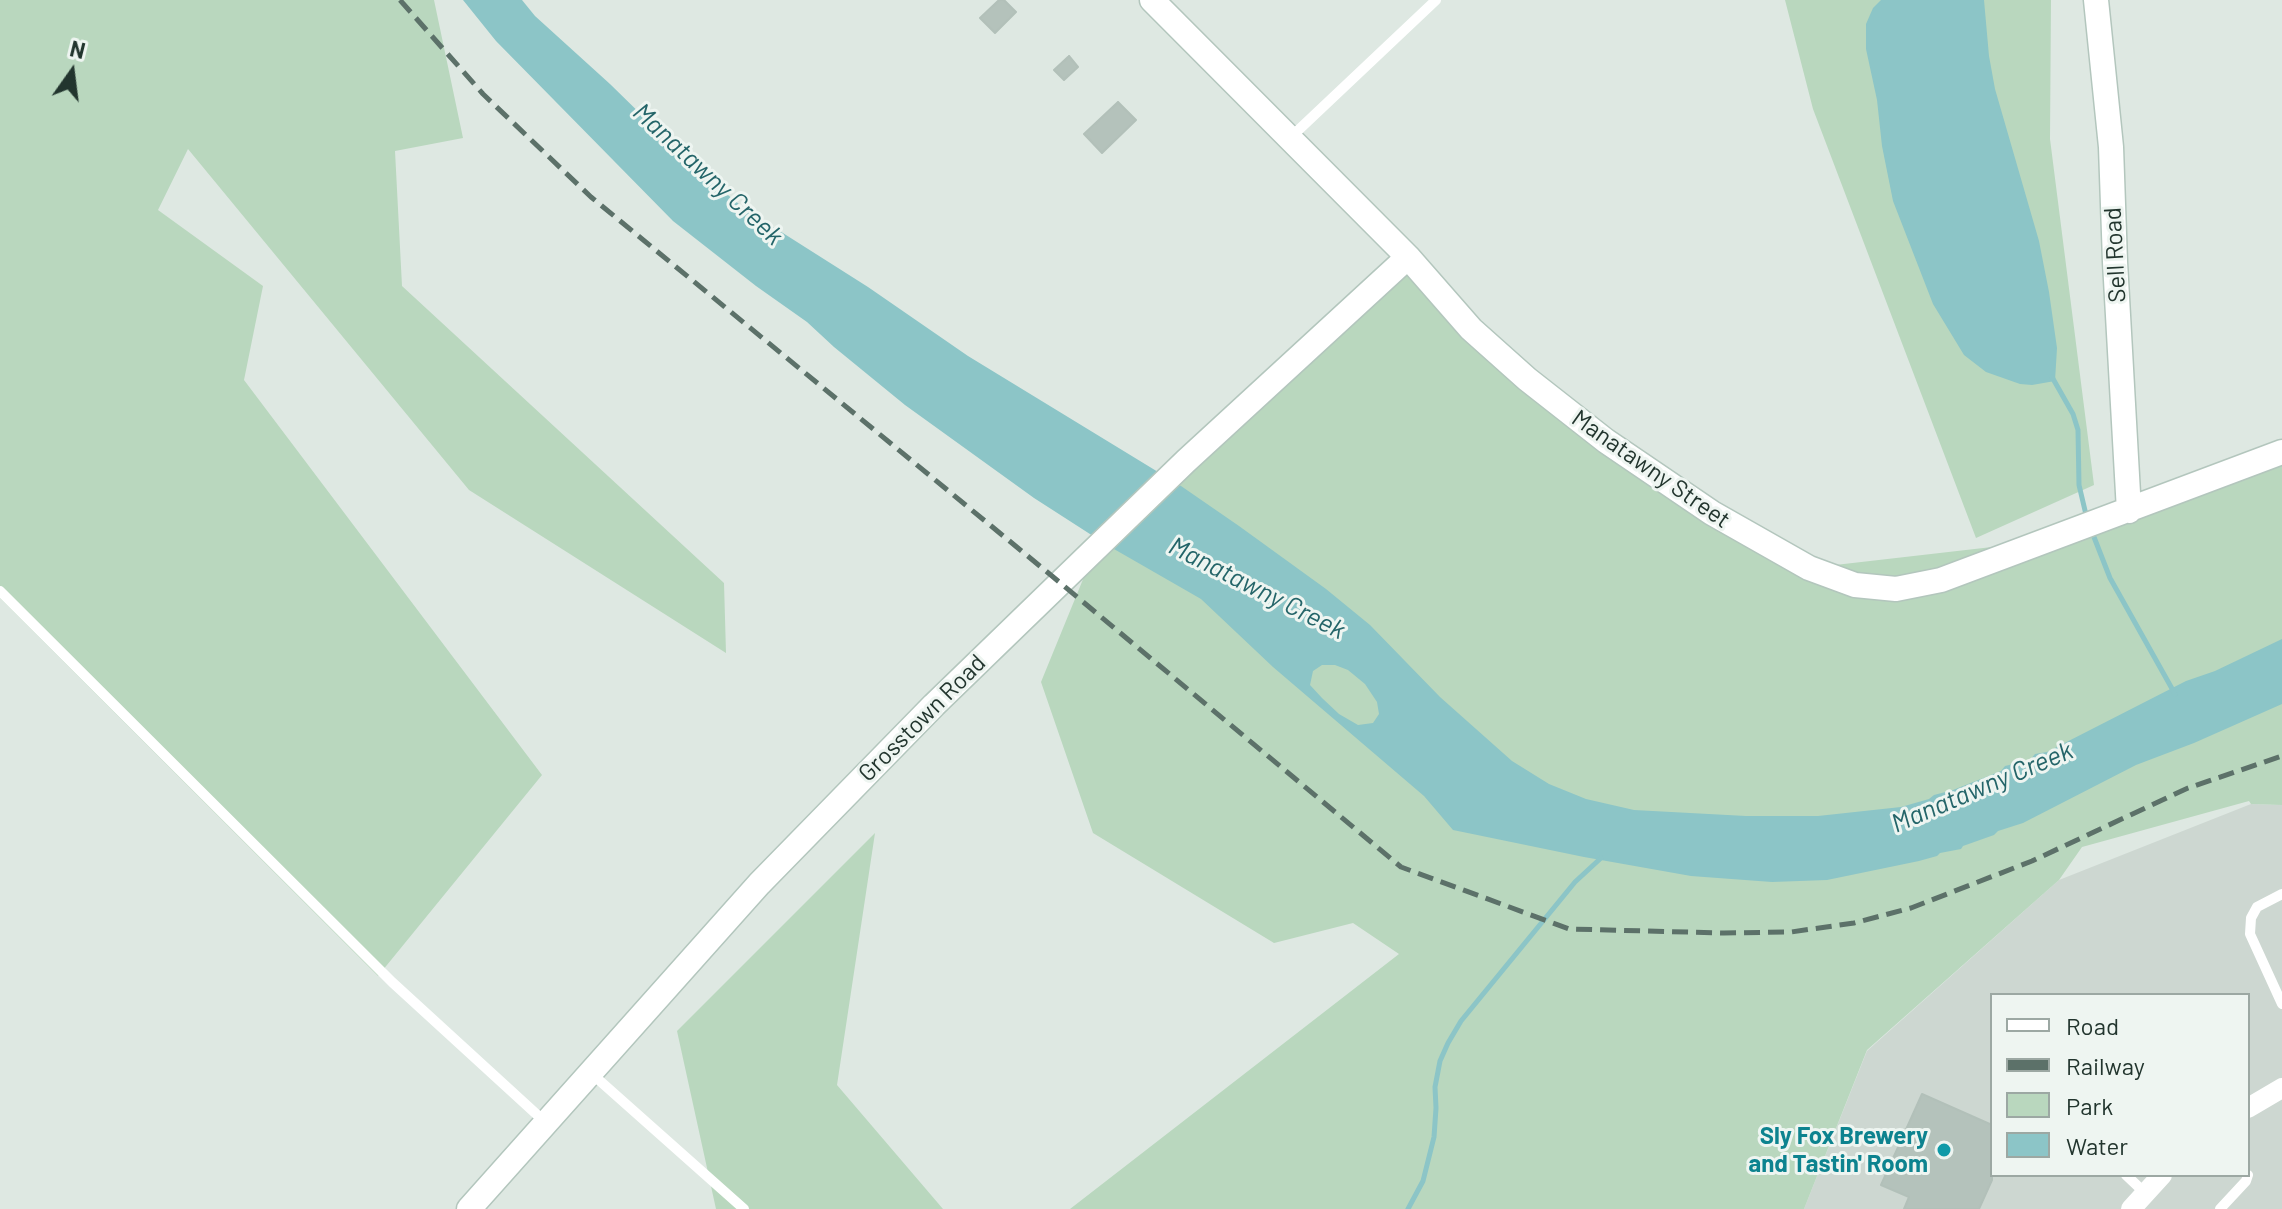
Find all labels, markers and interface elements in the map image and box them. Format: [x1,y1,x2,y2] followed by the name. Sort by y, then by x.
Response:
[32,32,112,112] north arrow
[68,34,88,63] text: N
[626,96,790,252] water label: Manatawny Creek
[2098,206,2132,304] street label: Sell Road
[1566,404,1736,534] street label: Manatawny Street
[1163,530,1351,646] water label: Manatawny Creek
[852,648,992,788] street label: Grosstown Road
[1887,735,2077,839] water label: Manatawny Creek
[1990,993,2250,1177] legend
[2066,1011,2119,1040] text: Road
[2066,1051,2145,1080] text: Railway
[2066,1091,2113,1120] text: Park
[1748,1122,1928,1178] place label: Sly Fox Brewery and Tastin' Room
[2066,1131,2128,1160] text: Water
[1935,1141,1953,1159] marker: Sly Fox Brewery and Tastin' Room

